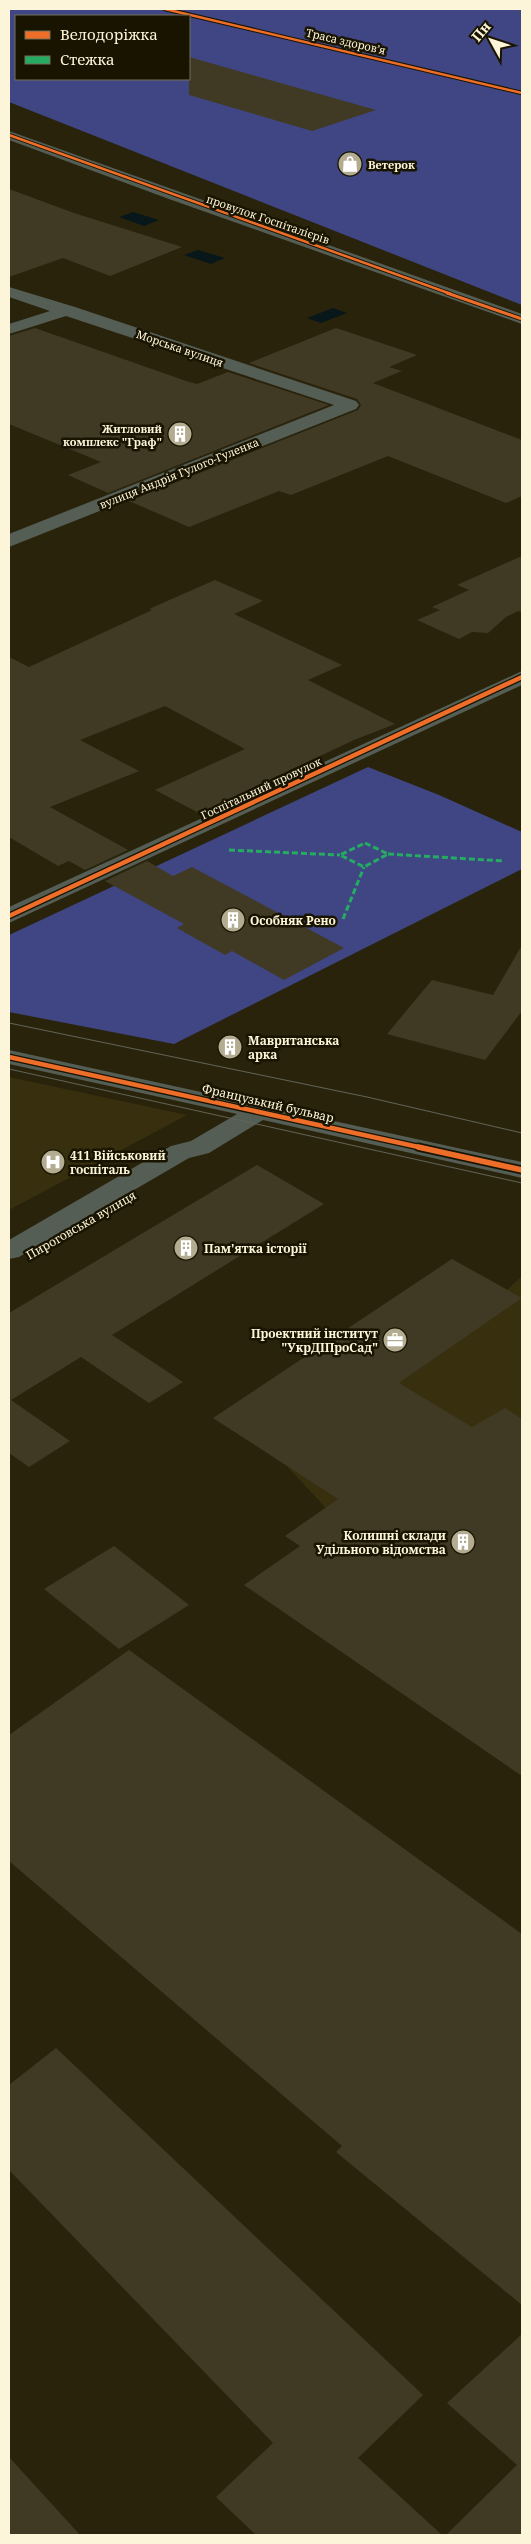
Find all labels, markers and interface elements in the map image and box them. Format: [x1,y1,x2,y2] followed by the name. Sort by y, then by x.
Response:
[15,15,190,80] legend
[466,15,516,65] north arrow
[467,17,495,45] text: Пн
[60,24,158,44] text: Велодоріжка
[305,25,387,57] street label: Траса здоров’я
[60,49,115,69] text: Стежка
[337,151,363,177] shop icon: Ветерок
[368,157,415,172] place label: Ветерок
[204,191,332,247] street label: провулок Госпіталієрів
[135,326,225,370] street label: Морська вулиця
[63,421,163,449] place label: Житловий комплекс "Граф"
[167,421,193,447] building icon: Житловий комплекс "Граф"
[97,434,261,512] street label: вулиця Андрія Гулого-Гуленка
[198,753,324,823] street label: Госпітальний провулок
[220,907,246,933] building icon: Особняк Рено
[250,912,336,929] place label: Особняк Рено
[248,1032,339,1063] place label: Мавританська арка
[217,1034,243,1060] building icon: Мавританська арка
[200,1080,336,1127] street label: Французький бульвар
[70,1147,166,1178] place label: 411 Військовий госпіталь
[40,1149,66,1175] hospital icon: 411 Військовий госпіталь
[23,1186,139,1263] street label: Пироговська вулиця
[173,1235,199,1261] building icon: Пам'ятка історії
[204,1240,308,1257] place label: Пам'ятка історії
[251,1325,378,1356] place label: Проектний інститут "УкрДІПроСад"
[382,1327,408,1353] office icon: Проектний інститут "УкрДІПроСад"
[316,1527,446,1558] place label: Колишні склади Удільного відомства
[450,1529,476,1555] building icon: Колишні склади Удільного відомства

